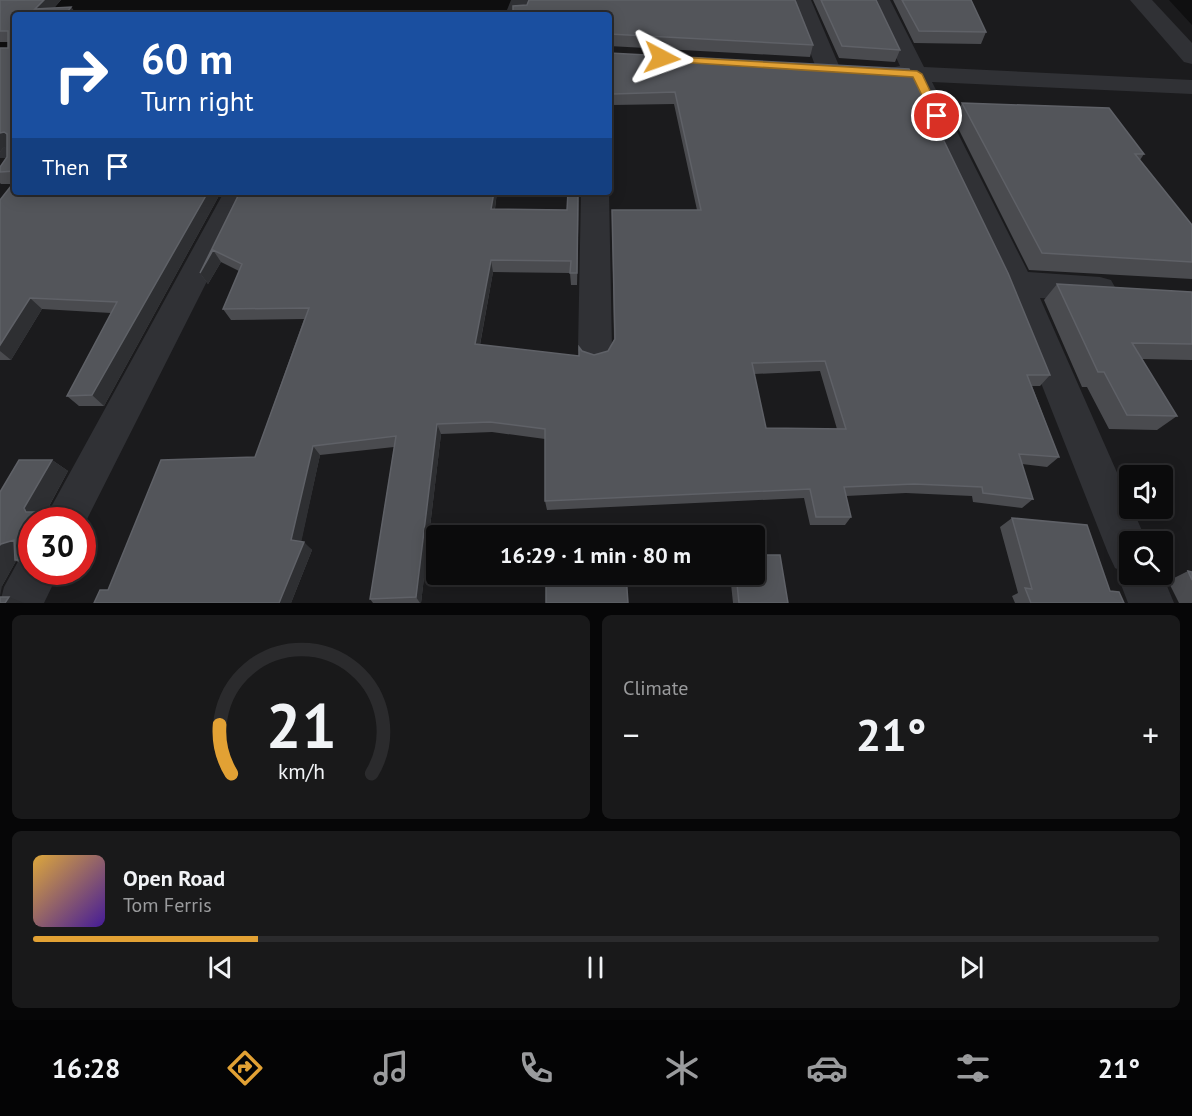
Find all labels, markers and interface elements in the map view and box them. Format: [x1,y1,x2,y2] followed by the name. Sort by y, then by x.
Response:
[630,26,694,90] position arrow
[141,31,233,86] text: 60 m
[42,36,120,114] icon: right
[141,84,254,118] text: Turn right
[911,90,962,141] pin
[920,99,953,132] icon: arrive
[101,150,134,183] icon: arrive
[42,153,89,181] text: Then
[1119,465,1173,585] map controls
[1119,465,1173,519] button: sound
[18,507,96,585] speed limit sign: 30
[1119,531,1173,585] button: search
[500,541,691,569] text: 16:29 · 1 min · 80 m
[623,675,689,701] text: Climate
[266,684,336,765] text: 21
[856,705,926,763] text: 21°
[623,713,640,756] text: −
[1142,713,1159,756] text: +
[277,757,324,785] text: km/h
[123,864,225,892] text: Open Road
[123,892,212,918] text: Tom Ferris
[204,951,237,984] icon: previous
[579,951,612,984] icon: pause
[955,951,988,984] icon: next
[224,1047,266,1089] icon: directions
[370,1047,412,1089] icon: music
[515,1047,557,1089] icon: phone
[661,1047,703,1089] icon: climate
[806,1047,848,1089] icon: car
[952,1047,994,1089] icon: filters
[52,1051,120,1085] text: 16:28
[1098,1051,1140,1085] text: 21°

